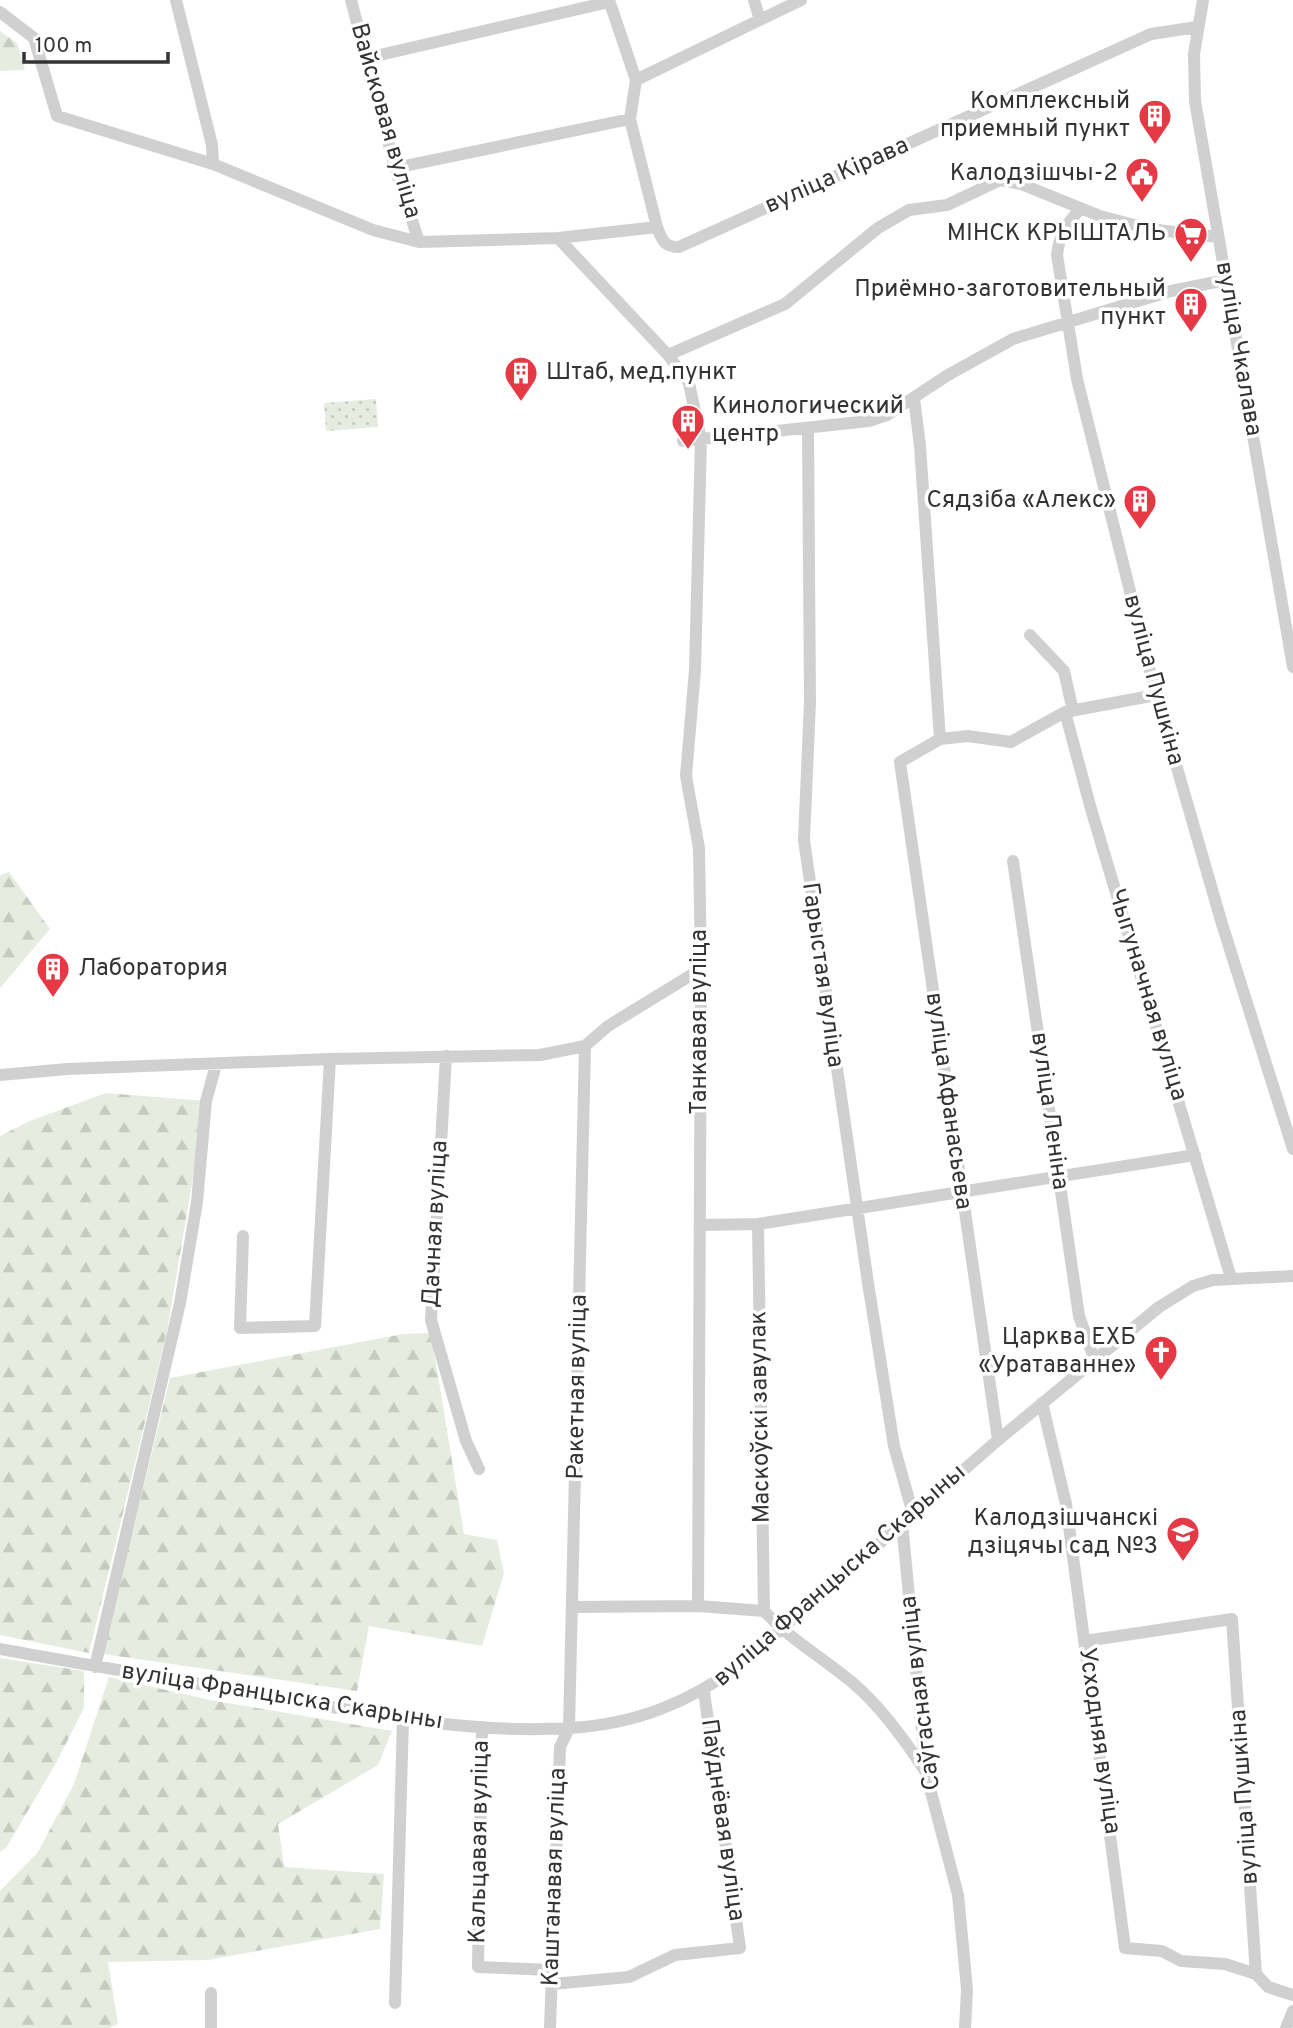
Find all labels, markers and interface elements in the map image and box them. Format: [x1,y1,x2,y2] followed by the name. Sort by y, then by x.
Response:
[343,20,427,222] street label: Вайсковая вуліца
[24,21,168,65] scale bar
[35,33,92,60] text: 100 m
[940,87,1130,145] place label: Комплексный приемный пункт
[1136,97,1174,146] building icon: Комплексный приемный пункт
[760,131,914,221] street label: вуліца Кірава
[1123,155,1161,204] public building icon: Калодзішчы-2
[950,159,1118,189] place label: Калодзішчы-2
[1172,215,1210,264] supermarket icon: МІНСК КРЫШТАЛЬ
[947,219,1166,249] place label: МІНСК КРЫШТАЛЬ
[1208,259,1268,439] street label: вуліца Чкалава
[854,275,1166,333] place label: Приёмно-заготовительный пункт
[1172,285,1210,334] building icon: Приёмно-заготовительный пункт
[502,354,540,403] building icon: Штаб, мeд.пункт
[546,358,737,388] place label: Штаб, мeд.пункт
[712,392,904,450] place label: Кинологический центр
[669,402,707,451] building icon: Кинологический центр
[1121,482,1159,531] building icon: Сядзіба «Алекс»
[927,486,1116,516] place label: Сядзіба «Алекс»
[1116,591,1190,769] street label: вуліца Пушкіна
[794,881,850,1069] street label: Гарыстая вуліца
[1101,885,1193,1105] street label: Чыгуначная вуліца
[685,929,715,1115] street label: Танкавая вуліца
[34,950,72,999] building icon: Лаборатория
[78,954,228,984] place label: Лаборатория
[918,991,978,1211] street label: вуліца Афанасьева
[1023,1030,1075,1192] street label: вуліца Леніна
[417,1140,455,1308] street label: Дачная вуліца
[561,1294,595,1480] street label: Ракетная вуліца
[744,1311,778,1523] street label: Маскоўскі завулак
[978,1323,1136,1381] place label: Царква ЕХБ «Уратаванне»
[1142,1333,1180,1382] church icon: Царква ЕХБ «Уратаванне»
[708,1458,972,1694] street label: вуліца Францыска Скарыны
[968,1504,1158,1562] place label: Калодзішчанскі дзіцячы сад №3
[1164,1514,1202,1563] school or university icon: Калодзішчанскі дзіцячы сад №3
[894,1594,948,1792] street label: Саўгасная вуліца
[1071,1646,1127,1836] street label: Усходняя вуліца
[119,1657,445,1737] street label: вуліца Францыска Скарыны
[1224,1708,1266,1886] street label: вуліца Пушкіна
[693,1717,751,1923] street label: Паўднёвая вуліца
[463,1740,497,1944] street label: Кальцавая вуліца
[536,1767,574,1987] street label: Каштанавая вуліца

